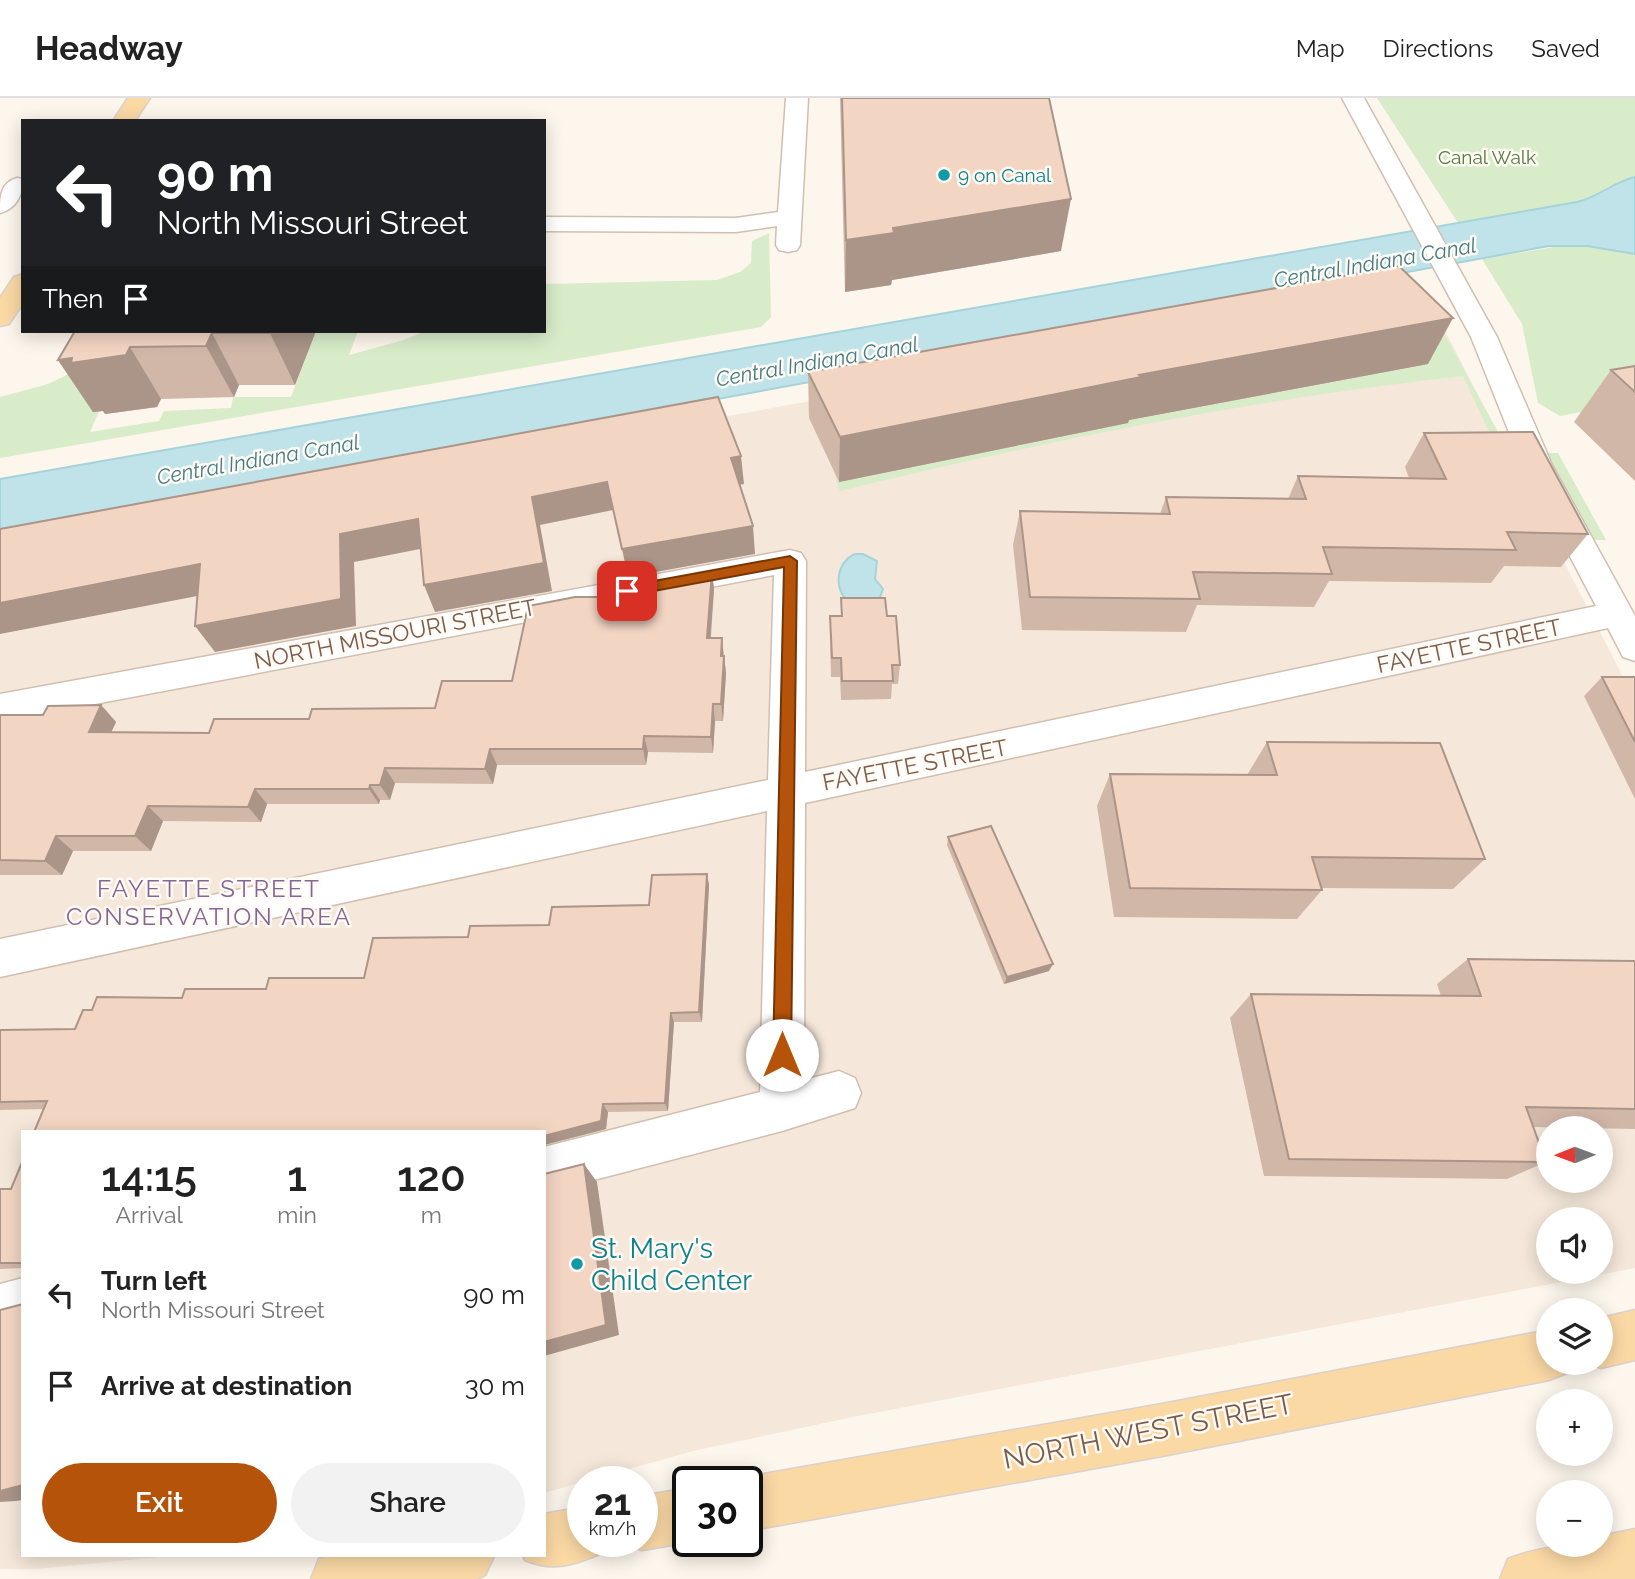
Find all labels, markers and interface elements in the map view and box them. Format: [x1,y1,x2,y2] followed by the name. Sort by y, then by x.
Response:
[35,29,183,68] text: Headway
[1296,34,1345,63] text: Map
[1383,34,1493,63] text: Directions
[1531,34,1600,63] text: Saved
[157,145,273,202] text: 90 m
[1438,146,1536,168] park label: Canal Walk
[42,147,133,238] icon: left
[958,164,1052,186] place label: 9 on Canal
[936,167,952,183] marker: 9 on Canal
[157,204,468,241] text: North Missouri Street
[1272,232,1478,293] water label: Central Indiana Canal
[117,280,155,318] icon: arrive
[42,284,103,314] text: Then
[714,331,920,392] water label: Central Indiana Canal
[155,429,361,490] water label: Central Indiana Canal
[597,561,657,621] pin
[608,572,646,610] icon: arrive
[252,593,538,674] street label: NORTH MISSOURI STREET
[1374,613,1564,678] street label: FAYETTE STREET
[820,733,1010,796] street label: FAYETTE STREET
[66,874,352,931] district label: FAYETTE STREET CONSERVATION AREA
[745,1018,819,1092] position arrow
[1536,1116,1614,1194] north arrow
[1536,1116,1613,1557] map controls
[101,1152,197,1201] text: 14:15
[287,1152,307,1201] text: 1
[397,1152,466,1201] text: 120
[115,1201,183,1228] text: Arrival
[277,1201,317,1228] text: min
[421,1201,442,1228] text: m
[1536,1207,1613,1284] button: sound
[591,1232,752,1297] place label: St. Mary's Child Center
[569,1256,585,1272] marker: St. Mary's Child Center
[101,1266,207,1296] text: Turn left
[42,1276,80,1314] icon: left
[463,1280,525,1310] text: 90 m
[101,1296,325,1323] text: North Missouri Street
[1536,1298,1613,1375] button: layers
[42,1367,80,1405] icon: arrive
[101,1371,352,1401] text: Arrive at destination
[465,1371,525,1401] text: 30 m
[1000,1387,1296,1476] street label: NORTH WEST STREET
[1536,1389,1613,1466] button: +
[42,1463,277,1543] button: Exit
[291,1463,525,1543] button: Share
[672,1466,763,1557] speed limit sign: 30
[1536,1480,1613,1557] button: −
[594,1482,631,1523] text: 21
[589,1518,636,1539] text: km/h

